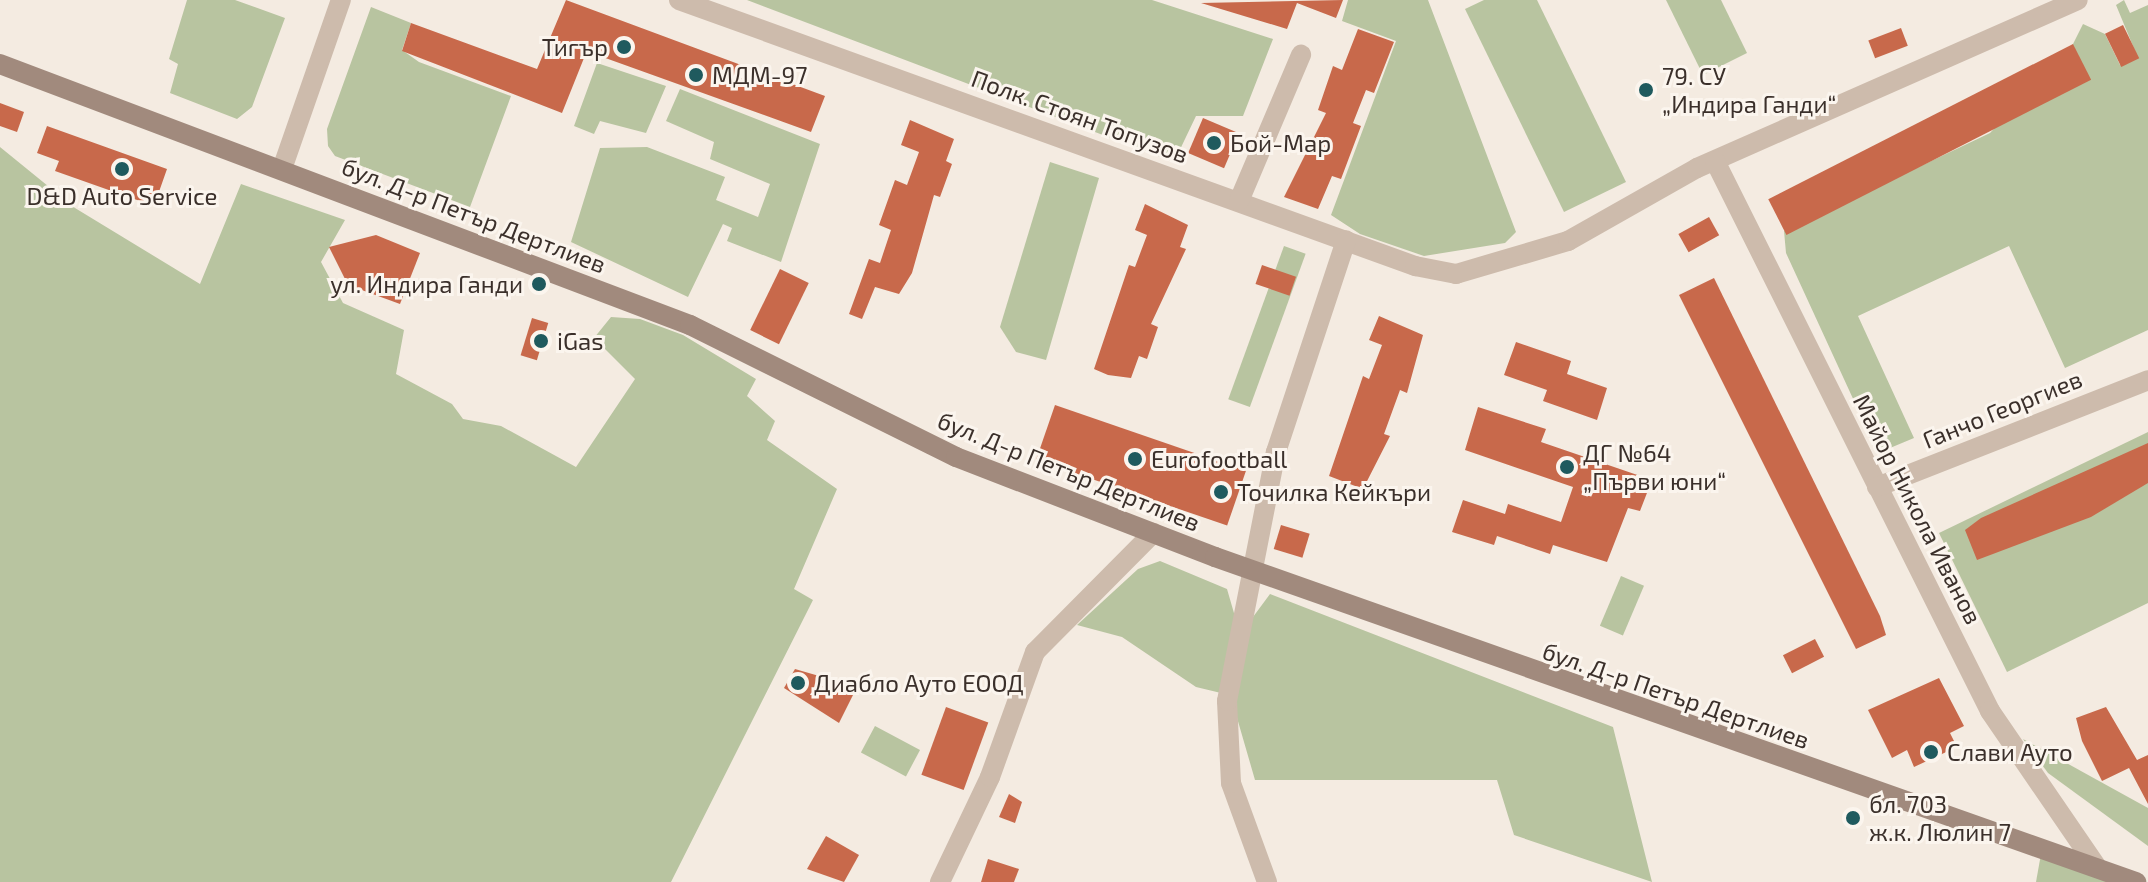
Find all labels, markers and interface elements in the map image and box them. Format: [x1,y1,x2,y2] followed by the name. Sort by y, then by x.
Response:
[542,33,608,61] place label: Тигър
[615,38,633,56] marker: Тигър
[712,61,808,89] place label: МДМ-97
[1662,62,1836,118] place label: 79. СУ „Индира Ганди“
[968,63,1192,169] street label: Полк. Стоян Топузов
[687,66,705,84] marker: МДМ-97
[1637,81,1655,99] marker: 79. СУ „Индира Ганди“
[1230,129,1331,157] place label: Бой-Мар
[1205,134,1223,152] marker: Бой-Мар
[338,151,610,279] street label: бул. Д-р Петър Дертлиев
[113,160,131,178] marker: D&D Auto Service
[26,182,218,210] place label: D&D Auto Service
[330,270,523,298] place label: ул. Индира Ганди
[530,275,548,293] marker: ул. Индира Ганди
[557,327,603,355] place label: iGas
[532,332,550,350] marker: iGas
[1918,364,2086,454] street label: Ганчо Георгиев
[1848,389,1988,629] street label: Майор Никола Иванов
[934,405,1204,537] street label: бул. Д-р Петър Дертлиев
[1583,439,1726,495] place label: ДГ №64 „Първи юни“
[1151,445,1287,473] place label: Eurofootball
[1126,450,1144,468] marker: Eurofootball
[1558,458,1576,476] marker: ДГ №64 „Първи юни“
[1237,478,1431,506] place label: Точилка Кейкъри
[1212,483,1230,501] marker: Точилка Кейкъри
[1539,636,1813,754] street label: бул. Д-р Петър Дертлиев
[814,669,1024,697] place label: Диабло Ауто ЕООД
[789,674,807,692] marker: Диабло Ауто ЕООД
[1947,738,2073,766] place label: Слави Ауто
[1922,743,1940,761] marker: Слави Ауто
[1869,790,2011,846] place label: бл. 703 ж.к. Люлин 7
[1844,809,1862,827] marker: бл. 703 ж.к. Люлин 7

